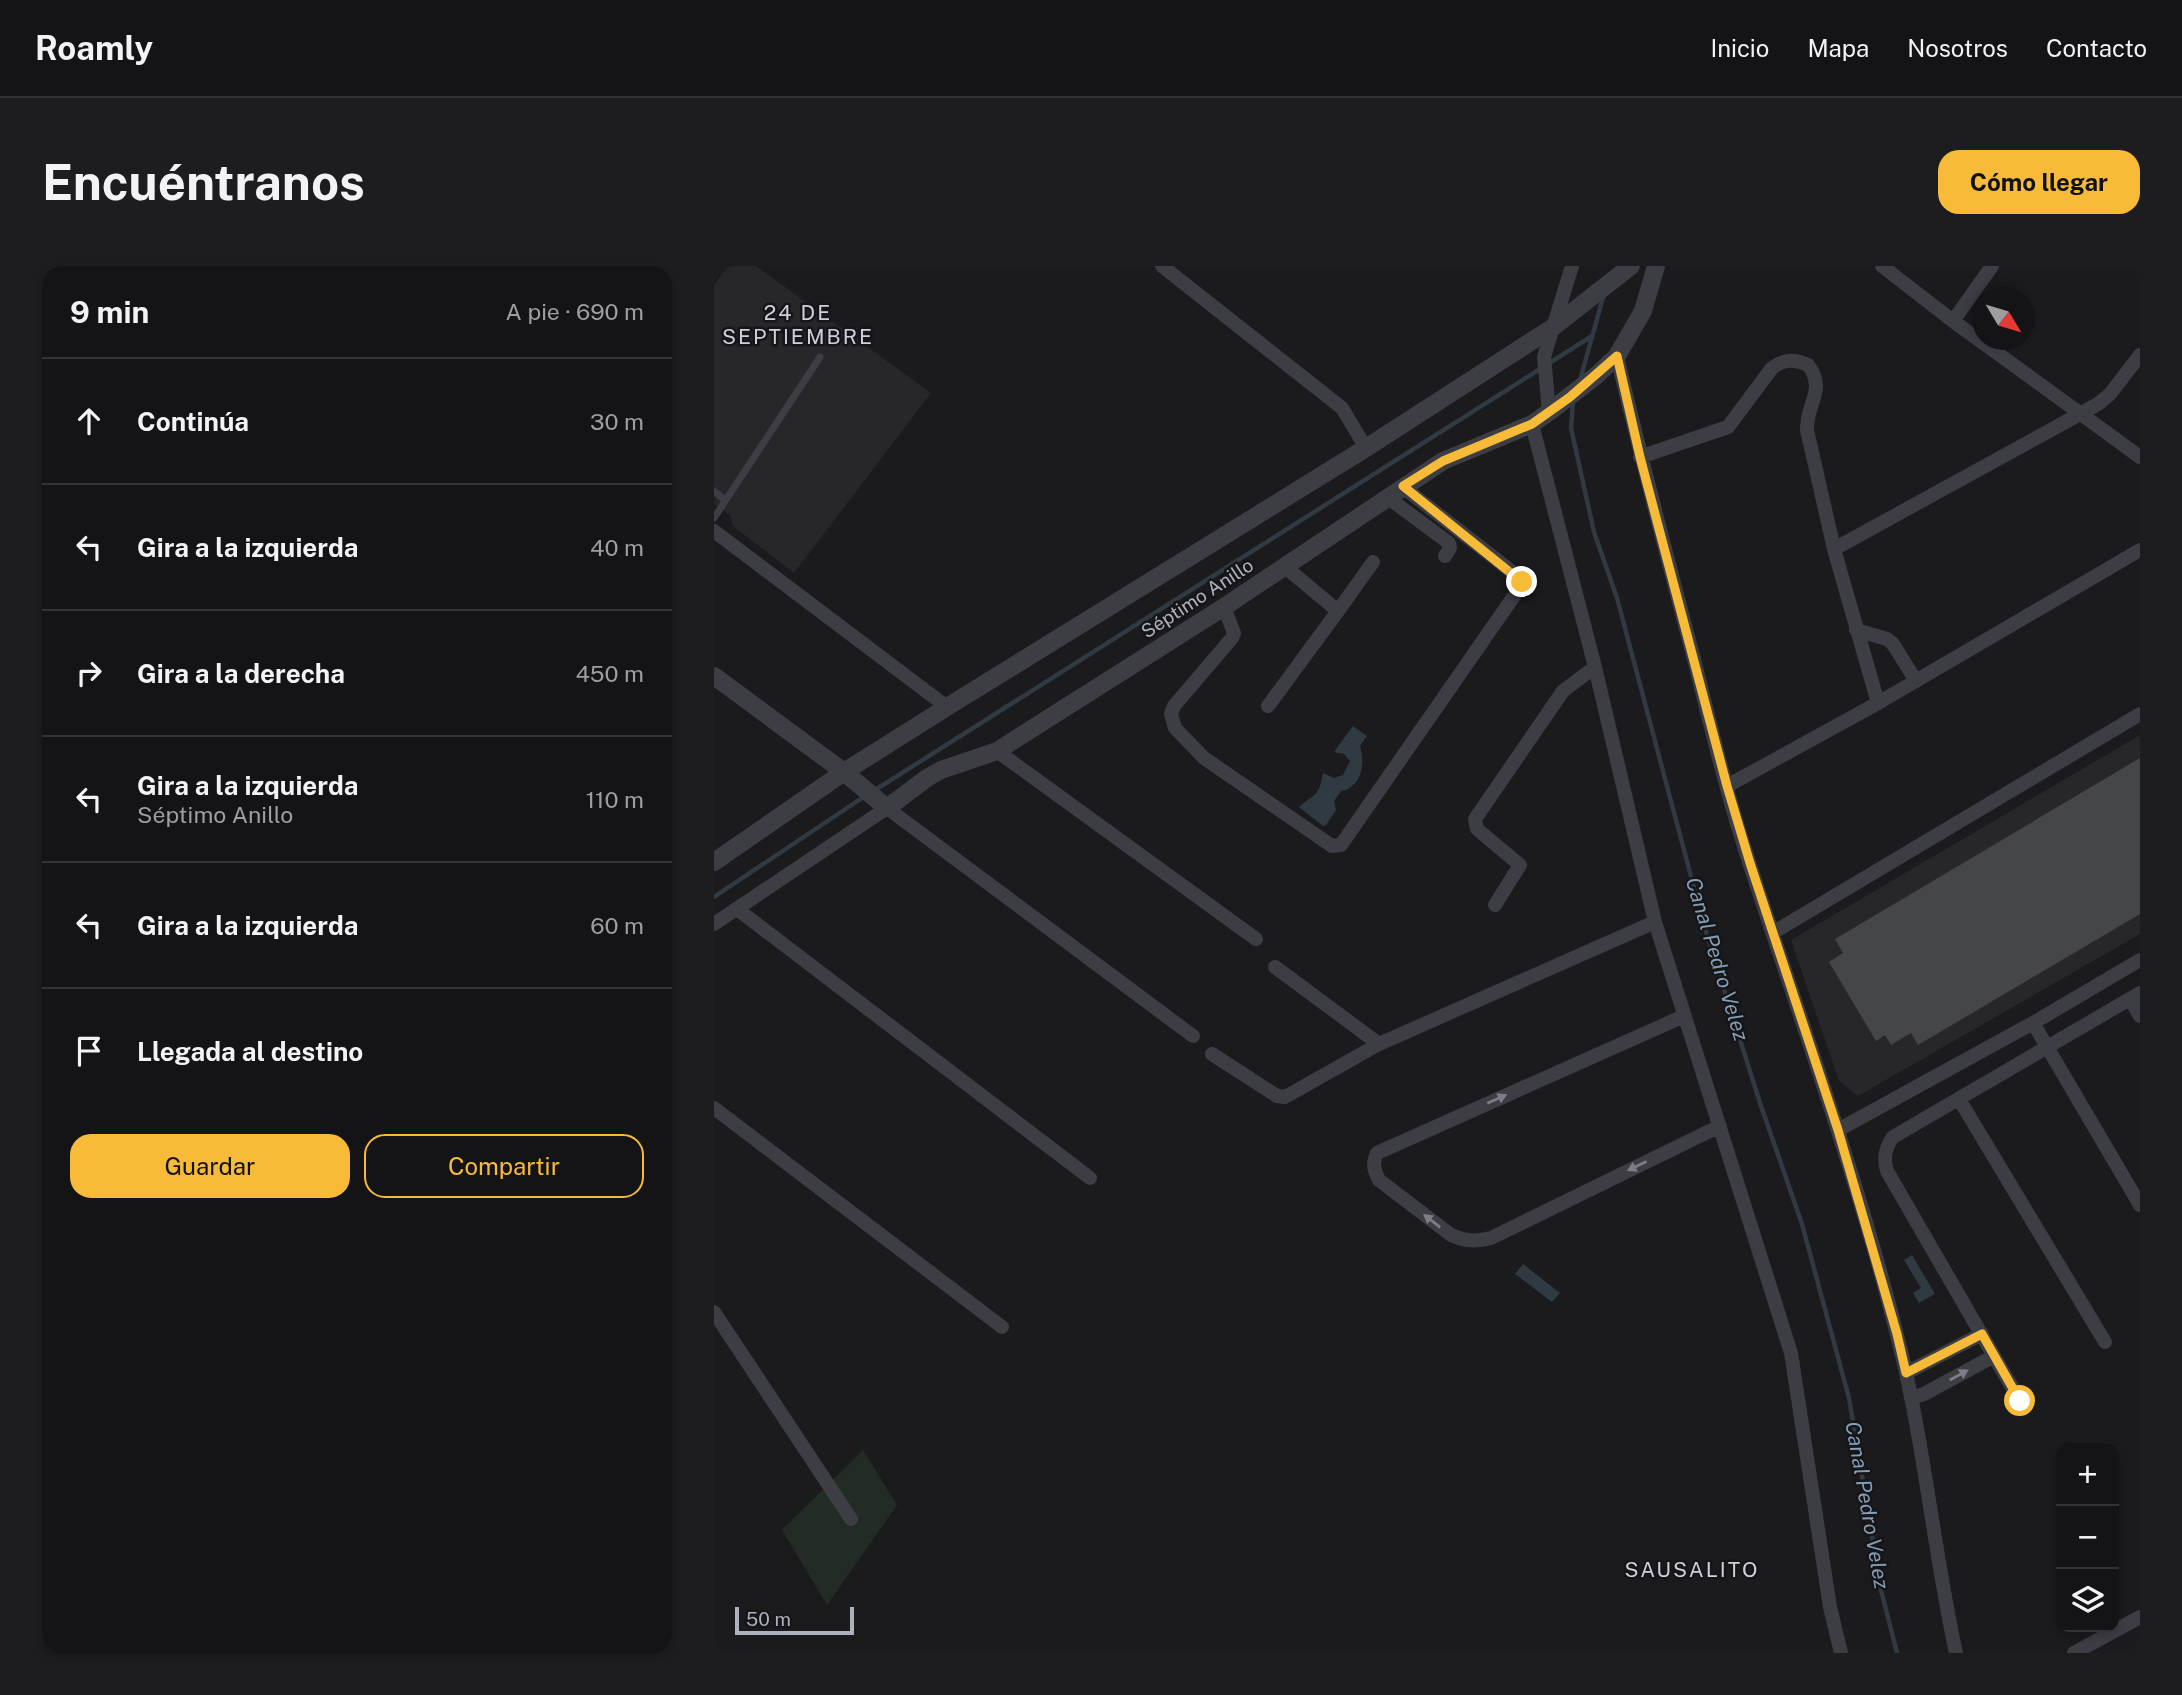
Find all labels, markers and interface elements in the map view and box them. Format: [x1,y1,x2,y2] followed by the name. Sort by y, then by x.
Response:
[35,29,153,67] text: Roamly
[1710,34,1769,62] text: Inicio
[1807,34,1869,62] text: Mapa
[1907,34,2008,62] text: Nosotros
[2046,34,2147,62] text: Contacto
[1938,150,2140,214] button: Cómo llegar
[42,153,365,211] text: Encuéntranos
[1972,287,2035,350] north arrow
[70,294,149,330] text: 9 min
[506,298,644,325] text: A pie · 690 m
[722,300,874,349] district label: 24 DE SEPTIEMBRE
[70,402,108,440] icon: ahead
[137,406,249,437] text: Continúa
[590,408,644,435] text: 30 m
[70,528,108,566] icon: left
[137,532,359,563] text: Gira a la izquierda
[590,534,644,561] text: 40 m
[1137,554,1257,642] street label: Séptimo Anillo
[1506,566,1537,597] route end
[70,654,108,692] icon: right
[137,658,345,689] text: Gira a la derecha
[575,660,644,687] text: 450 m
[137,770,359,801] text: Gira a la izquierda
[70,780,108,818] icon: left
[586,786,644,813] text: 110 m
[137,801,293,828] text: Séptimo Anillo
[1681,874,1754,1044] water label: Canal Pedro Velez
[70,906,108,944] icon: left
[137,910,359,941] text: Gira a la izquierda
[590,912,644,939] text: 60 m
[70,1032,108,1070] icon: arrive
[137,1036,363,1067] text: Llegada al destino
[1487,1093,1508,1104] one-way arrow
[70,1134,350,1198] button: Guardar
[364,1134,644,1198] button: Compartir
[1627,1161,1647,1172] one-way arrow
[1424,1214,1442,1229] one-way arrow
[1949,1369,1969,1381] one-way arrow
[2004,1385,2035,1416] route start
[1840,1419,1895,1591] water label: Canal Pedro Velez
[2056,1443,2119,1632] map controls
[2056,1443,2119,1506] button: +
[2056,1506,2119,1569] button: −
[1624,1557,1760,1582] district label: SAUSALITO
[2056,1569,2119,1632] button: layers
[735,1604,854,1636] scale bar
[746,1608,791,1630] text: 50 m

